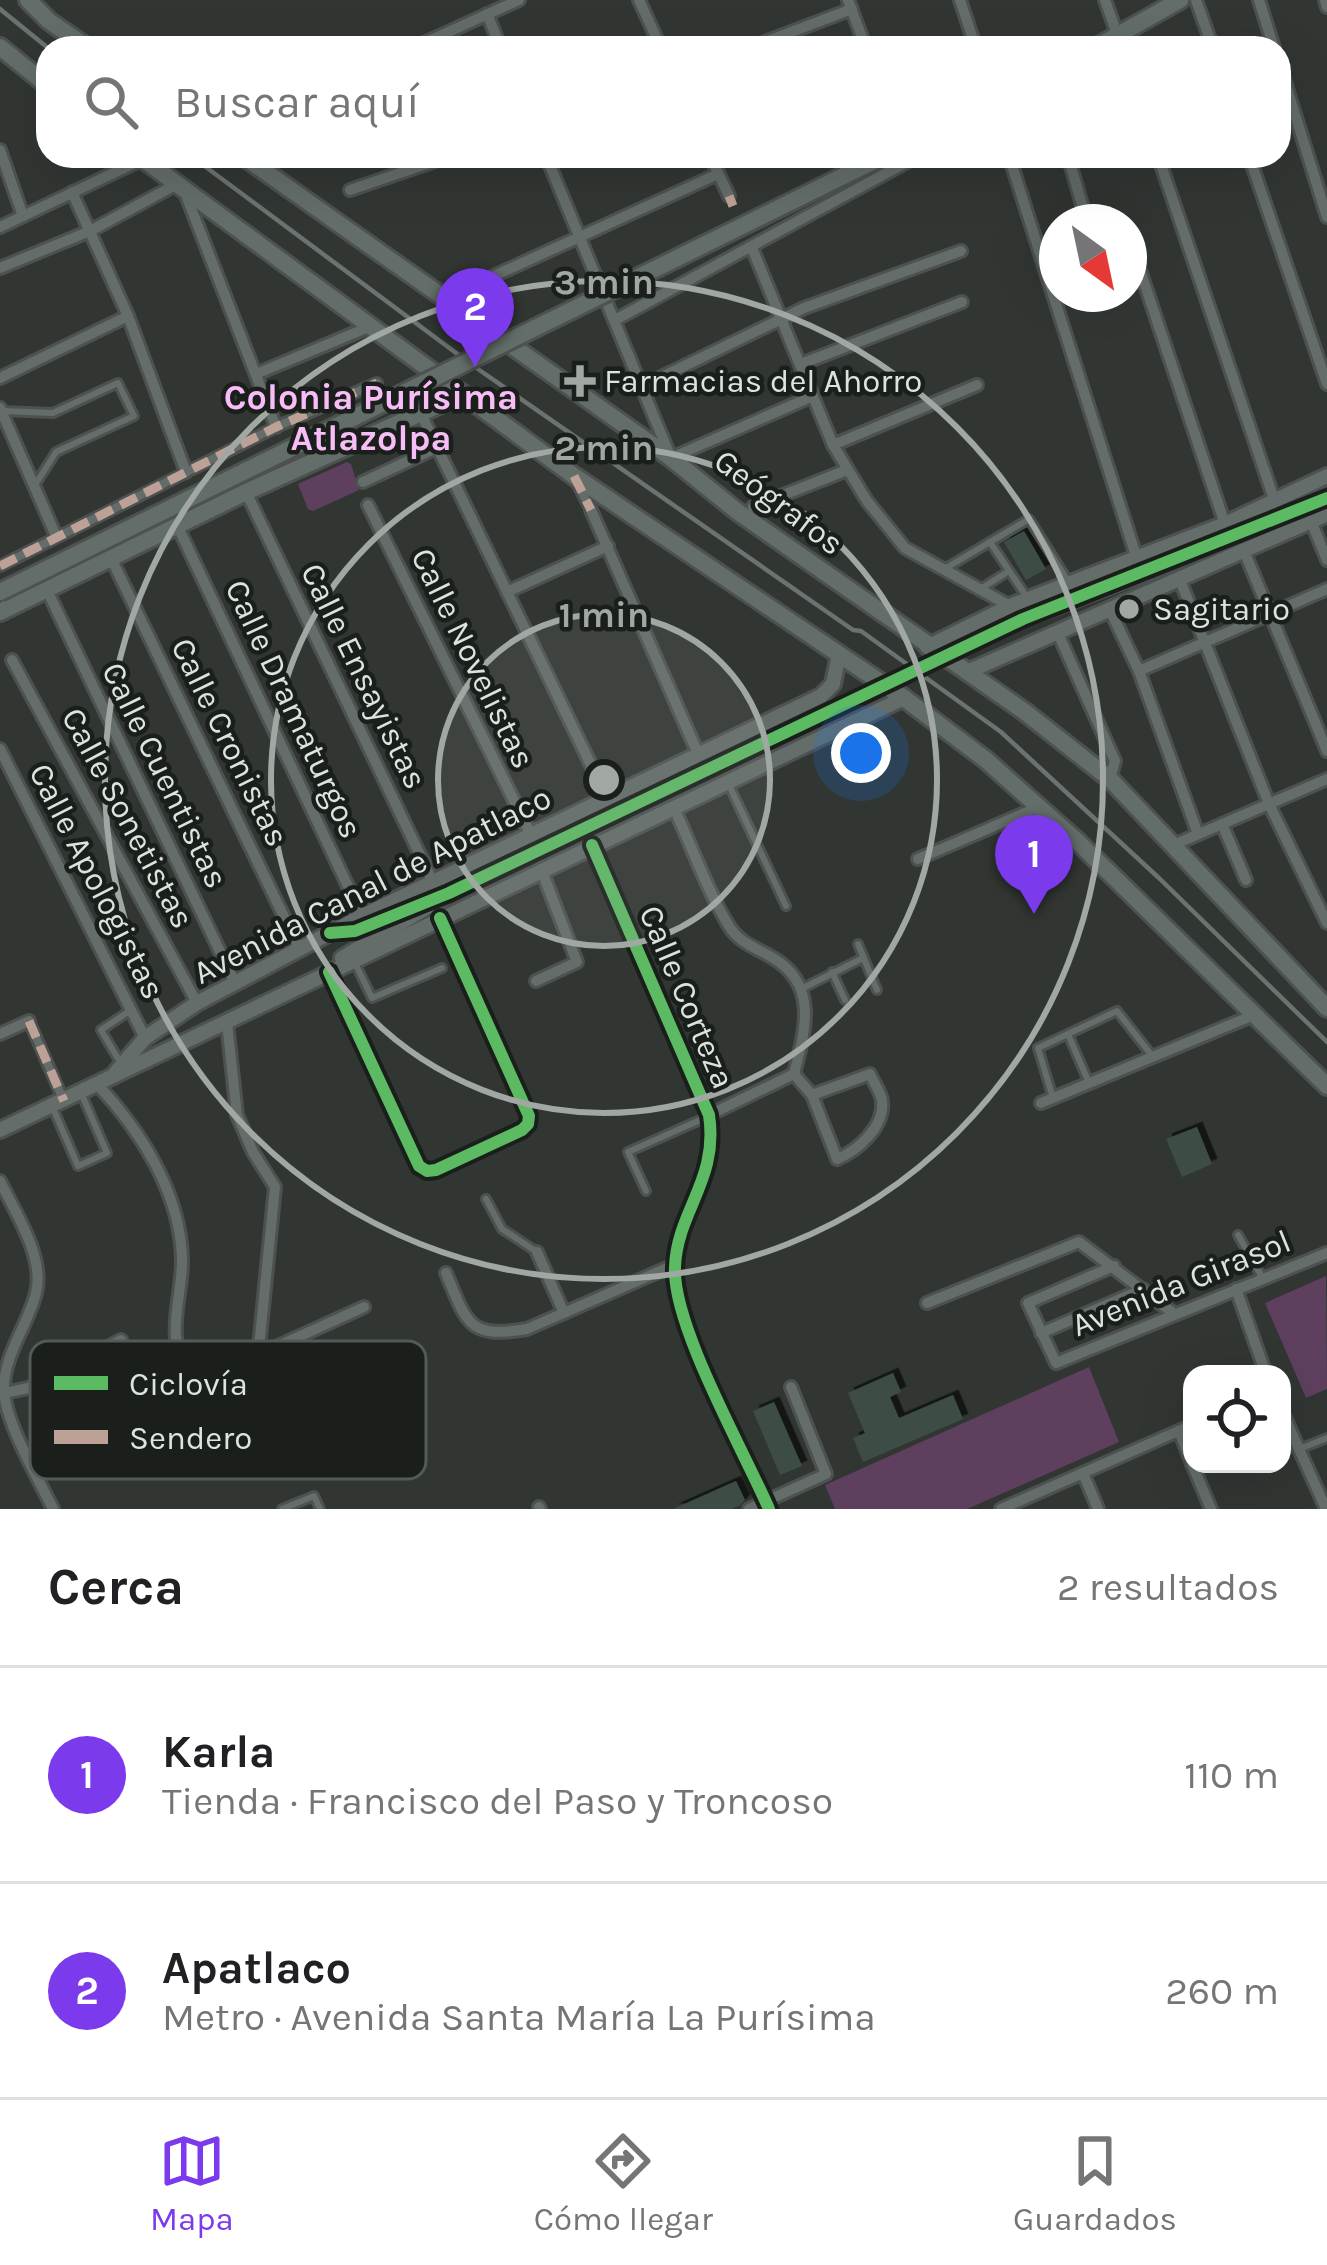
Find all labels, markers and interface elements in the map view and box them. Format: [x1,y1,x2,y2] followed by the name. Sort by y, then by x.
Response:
[36,36,1291,168] search box
[78,69,144,135] icon: search
[174,76,420,128] text: Buscar aquí
[1039,204,1147,312] north arrow
[554,261,654,303] text: 3 min
[436,268,514,367] pin: 2
[604,362,922,400] place label: Farmacias del Ahorro
[567,368,593,394] marker: Farmacias del Ahorro
[224,376,518,459] district label: Colonia Purísima Atlazolpa
[554,427,654,469] text: 2 min
[707,441,851,563] street label: Geógrafos
[403,542,543,774] street label: Calle Novelistas
[293,557,435,795] street label: Calle Ensayistas
[218,574,370,844] street label: Calle Dramaturgos
[1153,590,1290,628] place label: Sagitario
[559,594,649,636] text: 1 min
[1116,596,1142,622] marker: Sagitario
[163,632,297,852] street label: Calle Cronistas
[94,656,236,894] street label: Calle Cuentistas
[54,701,202,935] street label: Calle Sonetistas
[831,723,891,783] your location
[21,757,173,1005] street label: Calle Apologistas
[583,759,625,801] centre of rings
[187,778,557,992] street label: Avenida Canal de Apatlaco
[995,815,1073,914] pin: 1
[631,900,743,1094] street label: Calle Corteza
[1066,1222,1296,1344] street label: Avenida Girasol
[30,1341,426,1479] legend
[129,1365,248,1403] text: Ciclovía
[1183,1365,1291,1473] map controls
[1183,1365,1291,1473] button: locate
[129,1419,252,1457] text: Sendero
[48,1557,184,1617] text: Cerca
[1057,1564,1279,1610] text: 2 resultados
[162,1726,275,1778] text: Karla
[80,1752,94,1798] text: 1
[1184,1752,1279,1798] text: 110 m
[162,1778,833,1824] text: Tienda · Francisco del Paso y Troncoso
[162,1942,351,1994] text: Apatlaco
[75,1968,99,2014] text: 2
[1165,1968,1279,2014] text: 260 m
[162,1994,876,2040] text: Metro · Avenida Santa María La Purísima
[150,2128,234,2238] tab: Mapa
[534,2128,713,2238] tab: Cómo llegar
[1013,2128,1177,2238] tab: Guardados

